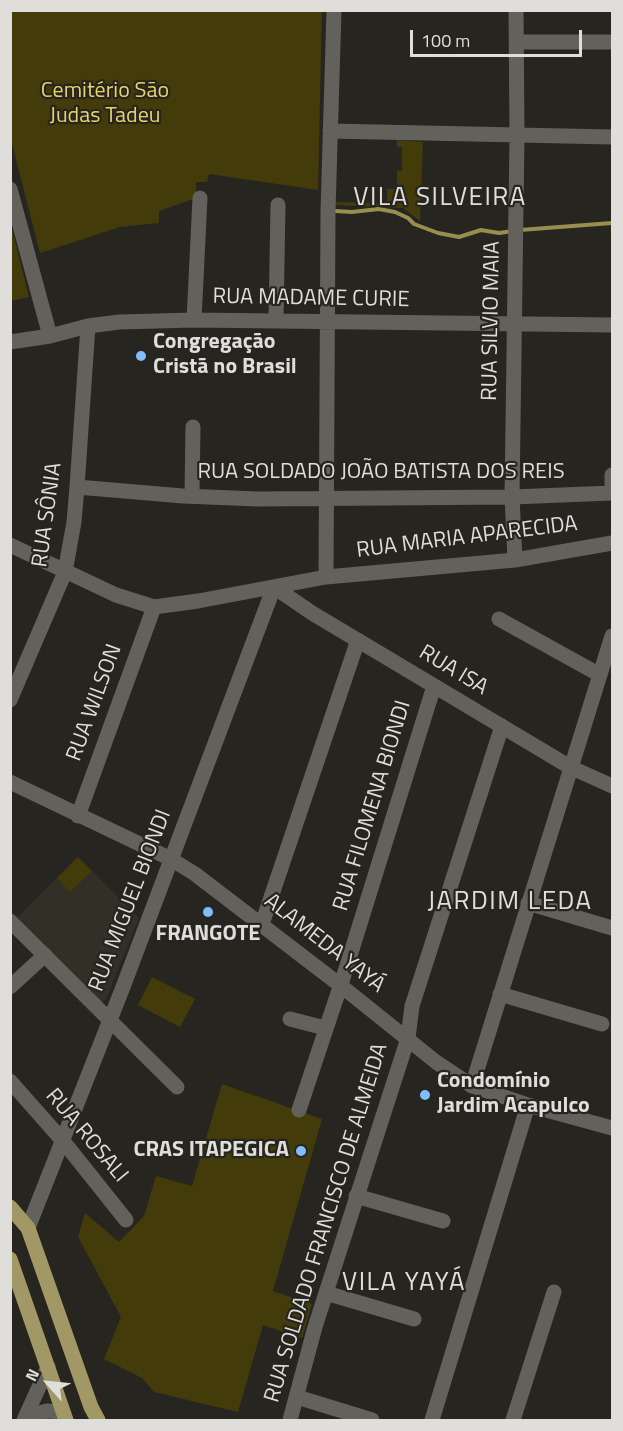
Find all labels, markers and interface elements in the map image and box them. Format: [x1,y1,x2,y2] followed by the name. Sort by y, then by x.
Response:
[413,18,586,56] scale bar
[421,27,470,54] text: 100 m
[41,79,169,130] park label: Cemitério São Judas Tadeu
[353,183,527,215] district label: VILA SILVEIRA
[477,241,507,401] street label: RUA SILVIO MAIA
[212,284,410,314] street label: RUA MADAME CURIE
[153,330,297,382] place label: Congregação Cristã no Brasil
[134,349,148,363] marker: Congregação Cristã no Brasil
[197,460,565,486] street label: RUA SOLDADO JOÃO BATISTA DOS REIS
[28,461,68,569] street label: RUA SÔNIA
[355,511,579,565] street label: RUA MARIA APARECIDA
[414,640,492,702] street label: RUA ISA
[62,641,128,765] street label: RUA WILSON
[328,698,418,914] street label: RUA FILOMENA BIONDI
[84,806,178,996] street label: RUA MIGUEL BIONDI
[428,887,592,919] district label: JARDIM LEDA
[258,889,390,999] street label: ALAMEDA YAYÁ
[201,905,215,919] marker: FRANGOTE
[155,922,261,948] place label: FRANGOTE
[260,1040,394,1406] street label: RUA SOLDADO FRANCISCO DE ALMEIDA
[437,1069,590,1120] place label: Condomínio Jardim Acapulco
[39,1084,133,1188] street label: RUA ROSALI
[418,1088,432,1102] marker: Condomínio Jardim Acapulco
[133,1138,289,1164] place label: CRAS ITAPEGICA
[294,1144,308,1158] marker: CRAS ITAPEGICA
[342,1268,466,1300] district label: VILA YAYÁ
[18,1353,78,1413] north arrow
[19,1364,45,1385] text: N

